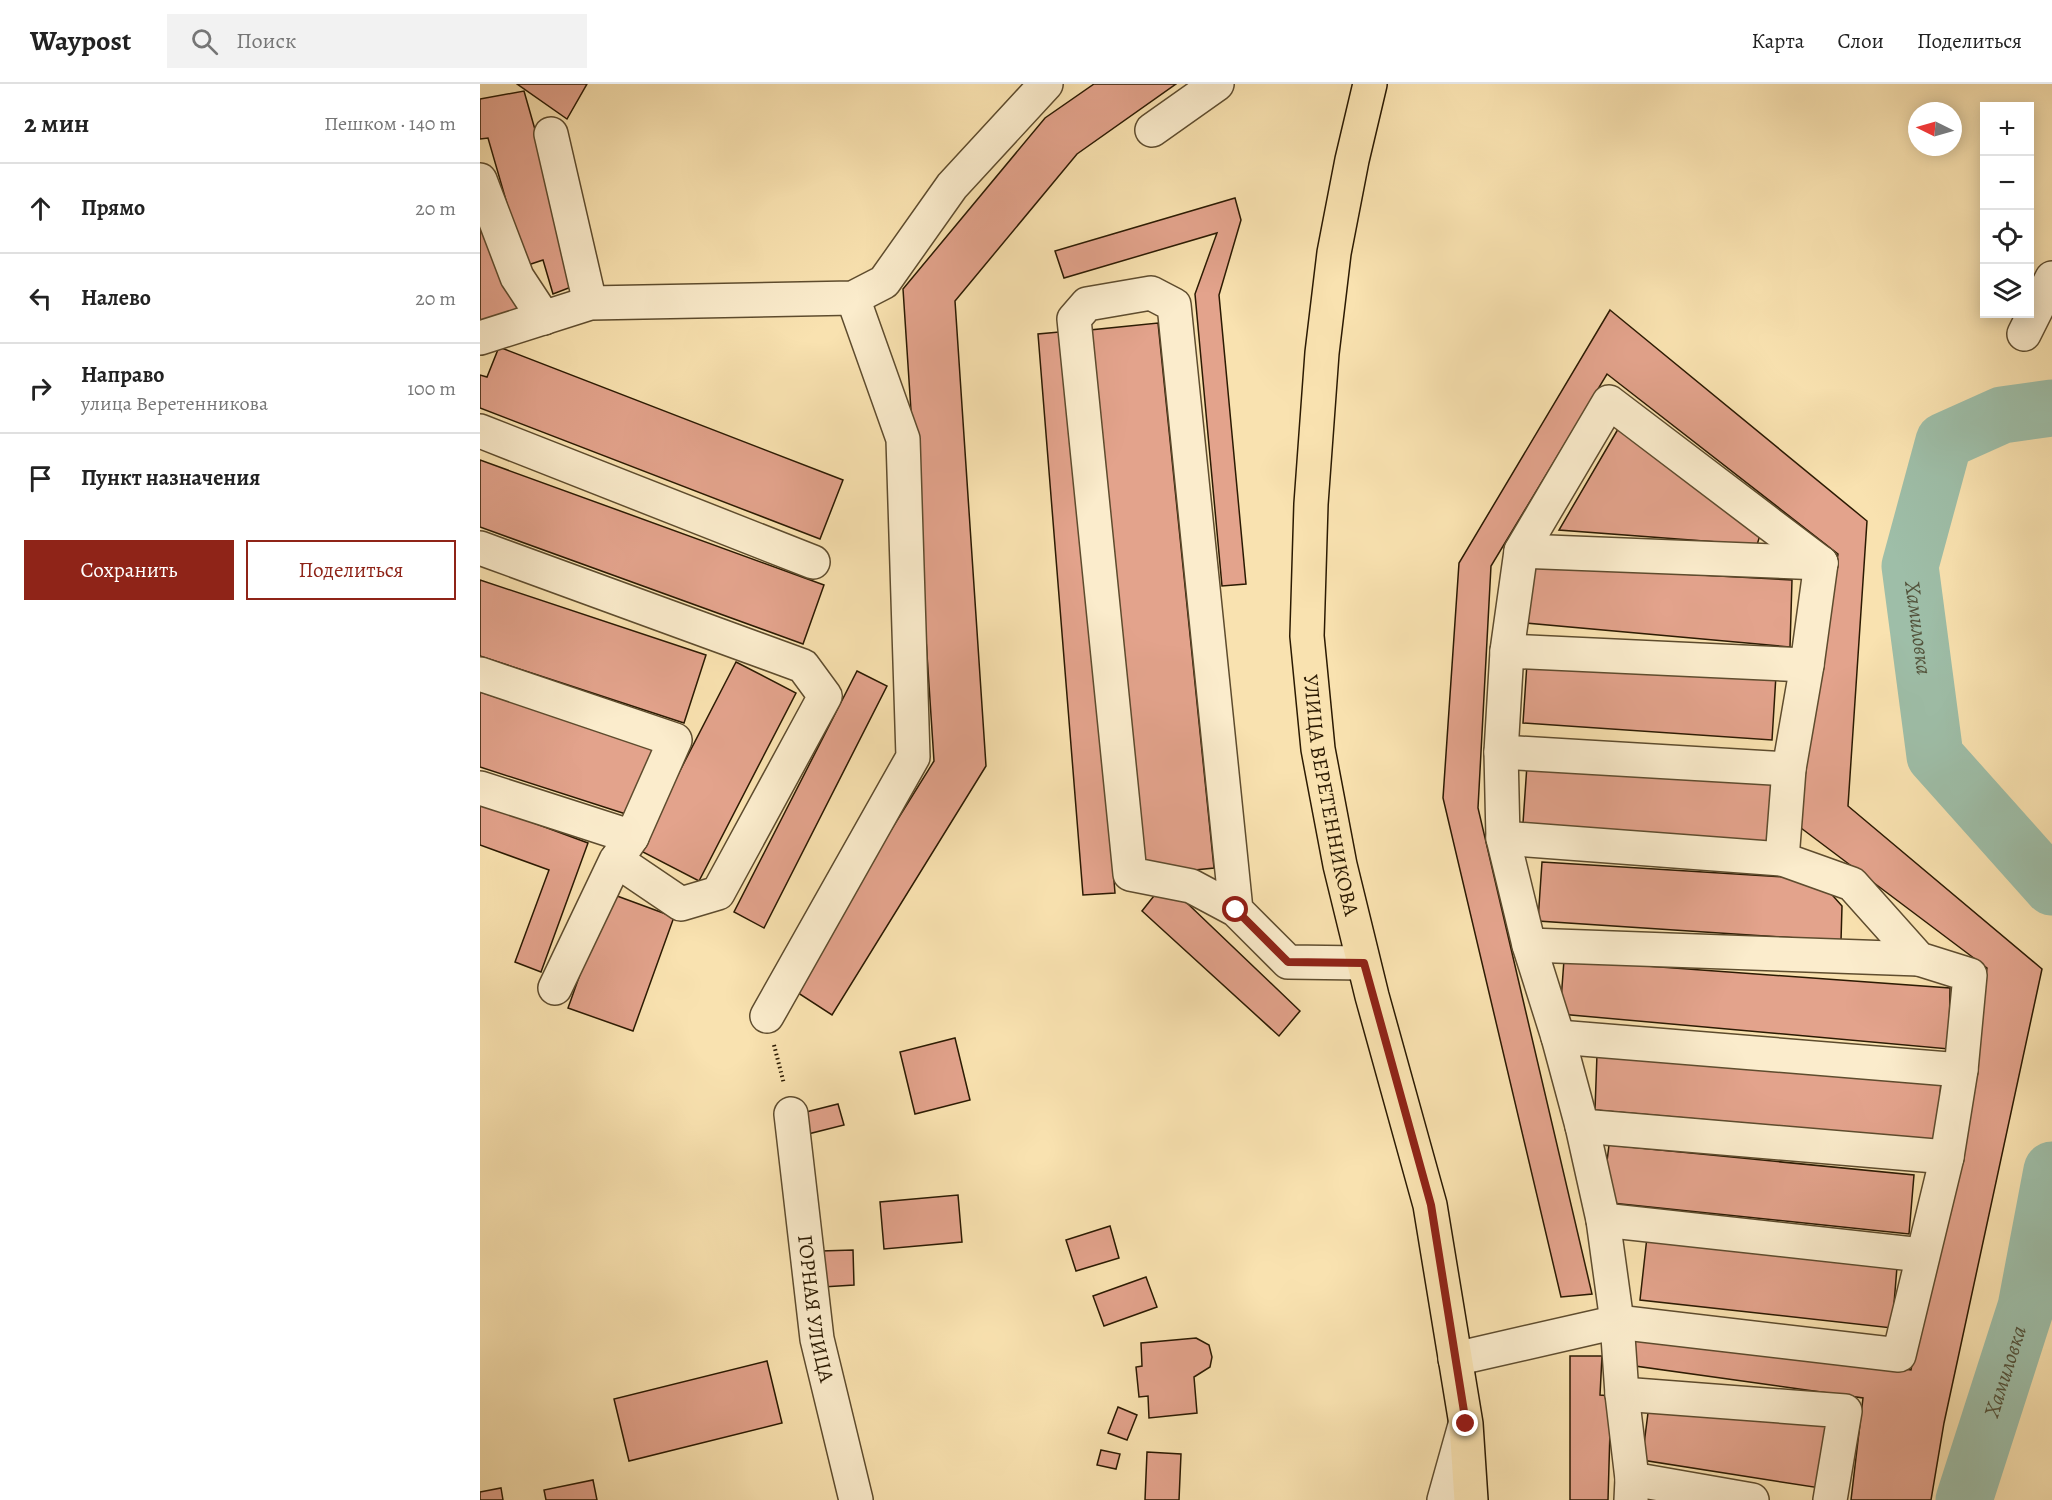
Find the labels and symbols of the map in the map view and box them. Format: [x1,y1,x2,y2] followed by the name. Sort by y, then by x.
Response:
[1908,102,1962,156] north arrow
[1897,578,1939,677] water label: Хамиловка
[1297,673,1366,919] street label: УЛИЦА ВЕРЕТЕННИКОВА
[1222,896,1248,922] route start
[791,1233,841,1386] street label: ГОРНАЯ УЛИЦА
[1976,1322,2034,1422] water label: Хамиловка
[1452,1410,1478,1436] route end

